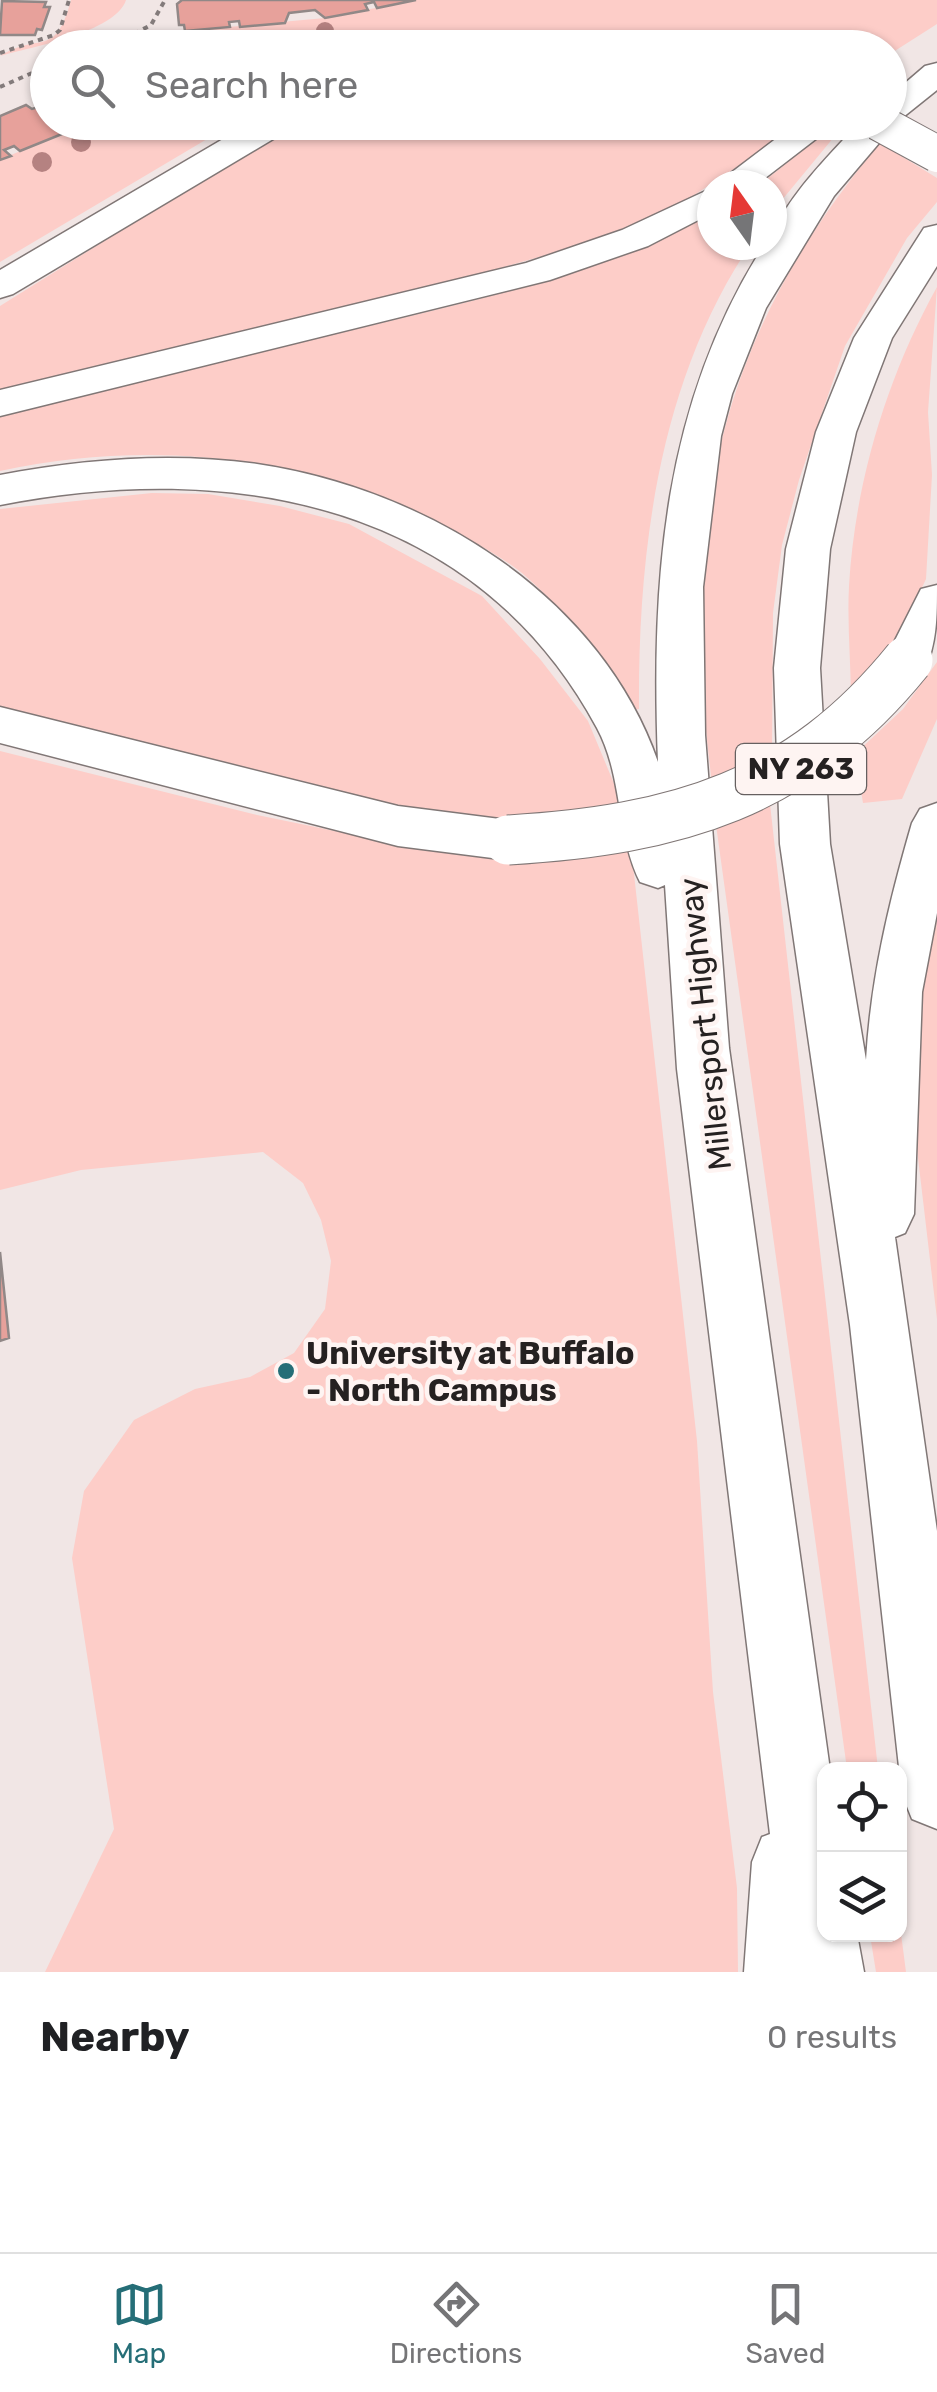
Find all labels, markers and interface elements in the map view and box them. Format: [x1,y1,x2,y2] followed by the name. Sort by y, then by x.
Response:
[30,30,907,140] search box
[65,58,120,113] icon: search
[145,62,358,108] text: Search here
[697,170,787,260] north arrow
[736,744,866,794] road number: NY 263
[671,876,739,1172] street label: Millersport Highway
[306,1334,634,1409] place label: University at Buffalo - North Campus
[275,1360,297,1382] marker: University at Buffalo - North Campus
[817,1762,907,1942] map controls
[817,1762,907,1852] button: locate
[817,1852,907,1942] button: layers
[40,2012,190,2062] text: Nearby
[767,2018,897,2056] text: 0 results
[112,2277,167,2370] tab: Map
[390,2277,522,2370] tab: Directions
[745,2277,825,2370] tab: Saved

